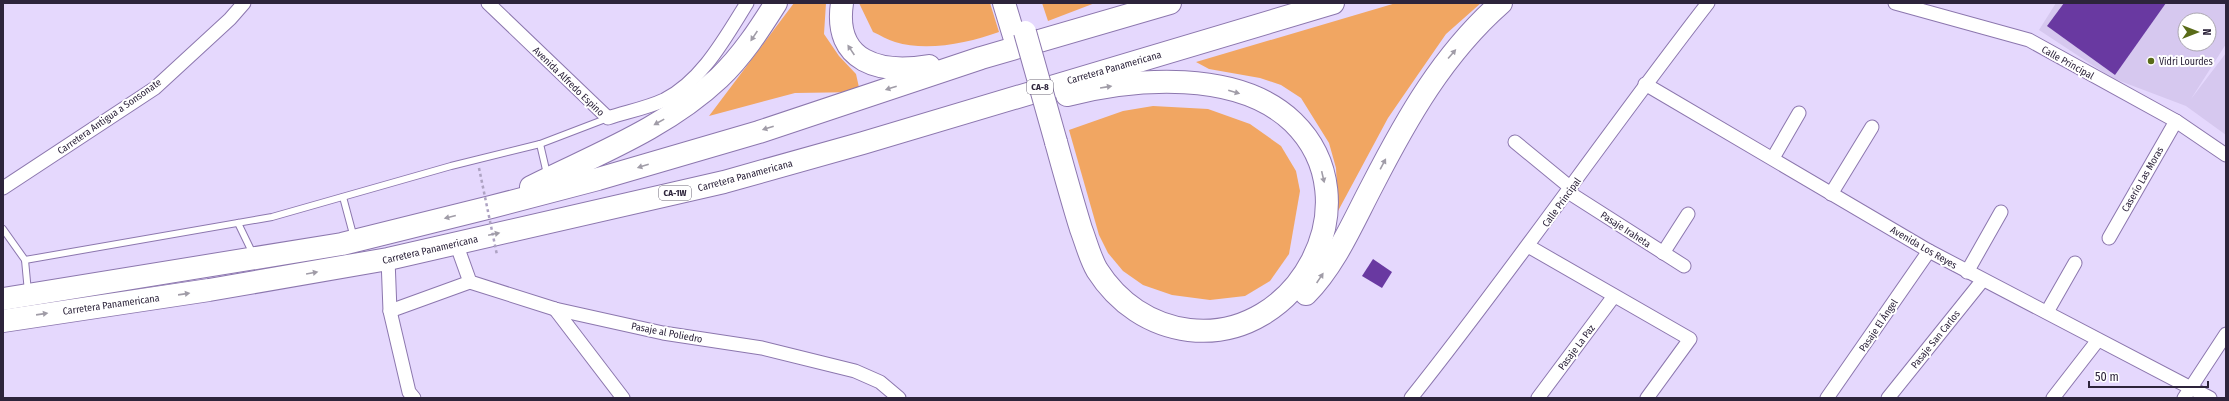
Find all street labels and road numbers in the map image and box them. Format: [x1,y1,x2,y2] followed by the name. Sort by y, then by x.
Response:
[2039,44,2096,82] street label: Calle Principal
[530,45,606,119] street label: Avenida Alfredo Espino
[1066,49,1163,87] street label: Carretera Panamericana
[55,76,164,157] street label: Carretera Antigua a Sonsonate
[1027,80,1053,94] road number: CA-8
[2119,144,2166,214] street label: Caserío Las Moras
[697,158,794,194] street label: Carretera Panamericana
[1540,175,1584,230] street label: Calle Principal
[659,186,691,200] road number: CA-1W
[1598,209,1653,251] street label: Pasaje Iraheta
[1888,224,1959,272] street label: Avenida Los Reyes
[381,233,479,267] street label: Carretera Panamericana
[62,292,160,318] street label: Carretera Panamericana
[1855,296,1901,354] street label: Pasaje El Ángel
[1909,308,1963,371] street label: Pasaje San Carlos
[630,320,703,346] street label: Pasaje al Poliedro
[1556,323,1598,373] street label: Pasaje La Paz

